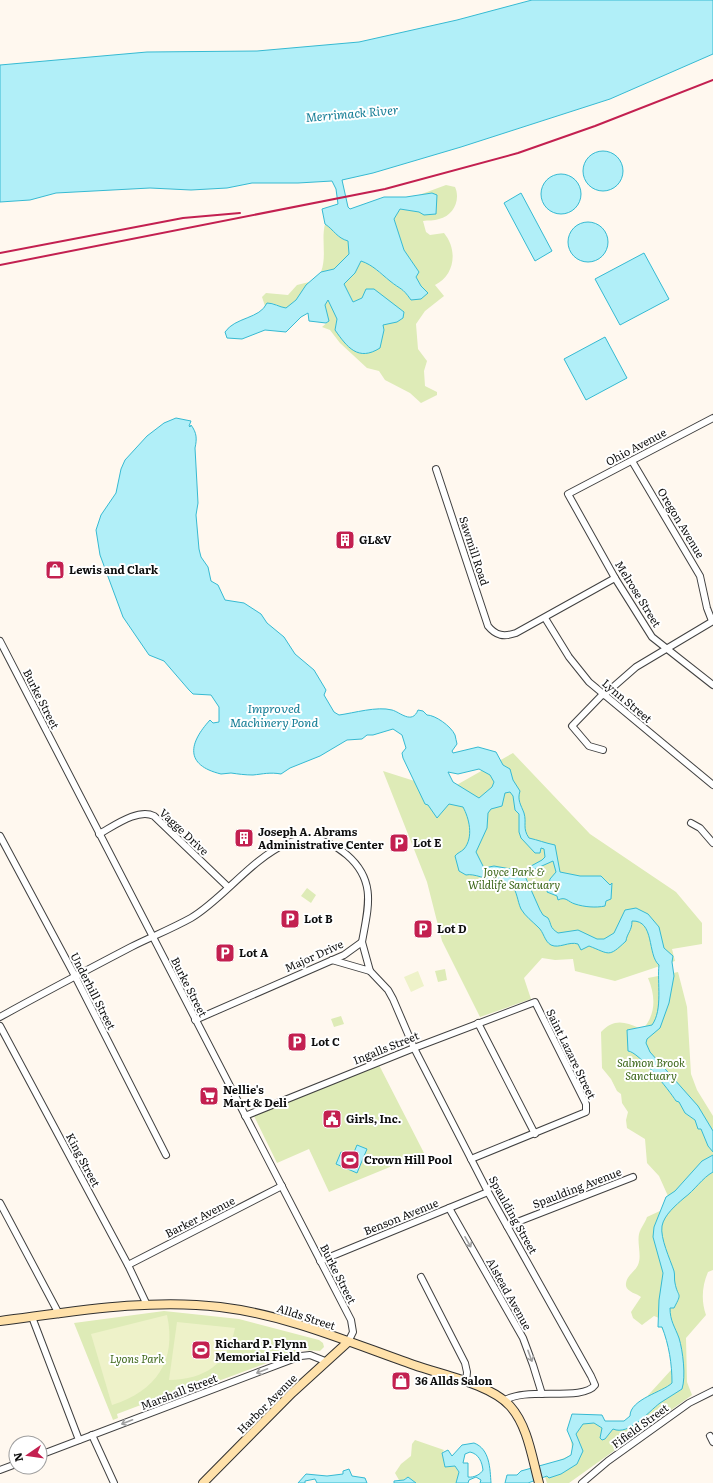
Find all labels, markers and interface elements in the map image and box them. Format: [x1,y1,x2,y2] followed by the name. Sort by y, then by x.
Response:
[305,100,400,126] water label: Merrimack River
[602,423,669,469] street label: Ohio Avenue
[655,484,709,561] street label: Oregon Avenue
[456,514,494,588] street label: Sawmill Road
[334,529,356,551] building icon: GL&V
[359,531,392,547] place label: GL&V
[612,557,666,630] street label: Melrose Street
[44,559,66,581] shop icon: Lewis and Clark
[69,561,159,577] place label: Lewis and Clark
[20,666,64,732] street label: Burke Street
[599,675,656,726] street label: Lynn Street
[230,699,318,731] water label: Improved Machinery Pond
[156,804,213,859] street label: Vagge Drive
[258,823,384,852] place label: Joseph A. Abrams Administrative Center
[233,827,255,849] building icon: Joseph A. Abrams Administrative Center
[388,832,410,854] parking icon: Lot E
[413,834,441,850] place label: Lot E
[468,863,560,892] park label: Joyce Park & Wildlife Sanctuary
[279,908,301,930] parking icon: Lot B
[304,910,333,926] place label: Lot B
[412,918,434,940] parking icon: Lot D
[437,920,467,936] place label: Lot D
[282,935,346,975] street label: Major Drive
[214,942,236,964] parking icon: Lot A
[239,944,269,960] place label: Lot A
[67,949,121,1033] street label: Underhill Street
[168,954,212,1020] street label: Burke Street
[543,1006,601,1102] street label: Saint Lazare Street
[350,1026,421,1068] street label: Ingalls Street
[286,1031,308,1053] parking icon: Lot C
[311,1033,340,1049] place label: Lot C
[617,1054,685,1083] park label: Salmon Brook Sanctuary
[223,1081,287,1110] place label: Nellie's Mart & Deli
[198,1085,220,1107] supermarket icon: Nellie's Mart & Deli
[321,1108,343,1130] public building icon: Girls, Inc.
[346,1110,401,1126] place label: Girls, Inc.
[63,1130,105,1190] street label: King Street
[339,1149,361,1171] sports icon: Crown Hill Pool
[364,1151,452,1167] place label: Crown Hill Pool
[530,1163,624,1211] street label: Spaulding Avenue
[486,1173,542,1257] street label: Spaulding Street
[162,1192,237,1241] street label: Barker Avenue
[361,1194,441,1238] street label: Benson Avenue
[465,1236,473,1248] one-way arrow
[317,1241,361,1307] street label: Burke Street
[483,1255,536,1333] street label: Alstead Avenue
[275,1299,338,1333] street label: Allds Street
[215,1335,307,1364] place label: Richard P. Flynn Memorial Field
[190,1339,212,1361] sports icon: Richard P. Flynn Memorial Field
[110,1350,164,1366] park label: Lyons Park
[527,1350,535,1362] one-way arrow
[256,1368,268,1376] one-way arrow
[138,1369,220,1413] street label: Marshall Street
[233,1369,300,1437] street label: Harbor Avenue
[390,1370,412,1392] shop icon: 36 Allds Salon
[415,1372,493,1388] place label: 36 Allds Salon
[608,1399,672,1451] street label: Fifield Street
[122,1418,134,1426] one-way arrow
[8,1435,48,1475] north arrow
[8,1451,26,1464] text: N

